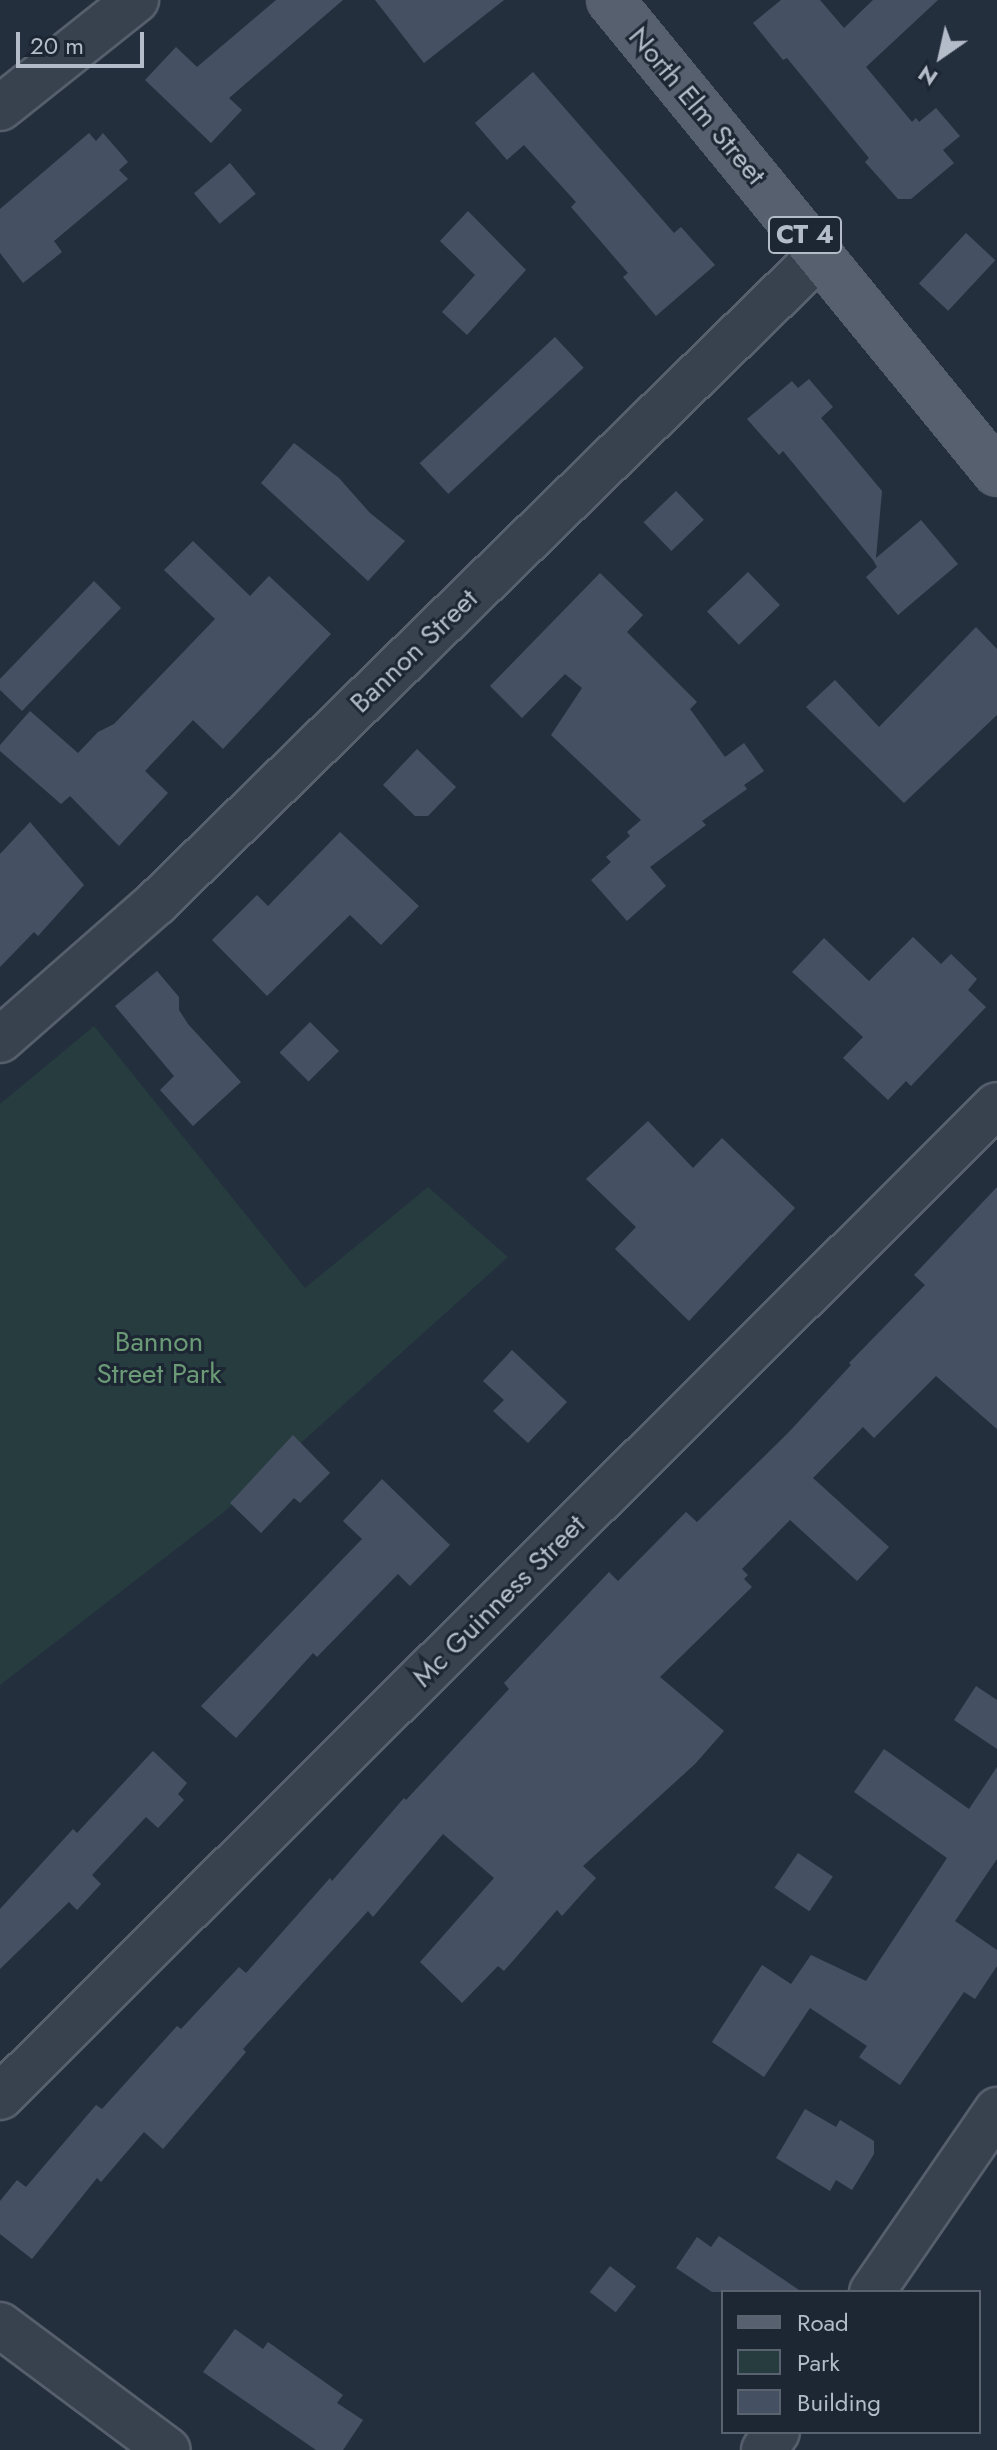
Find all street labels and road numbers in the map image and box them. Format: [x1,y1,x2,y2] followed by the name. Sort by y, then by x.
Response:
[621,20,773,192] street label: North Elm Street
[767,213,843,257] road number: CT 4
[343,582,485,720] street label: Bannon Street
[406,1508,592,1694] street label: Mc Guinness Street

